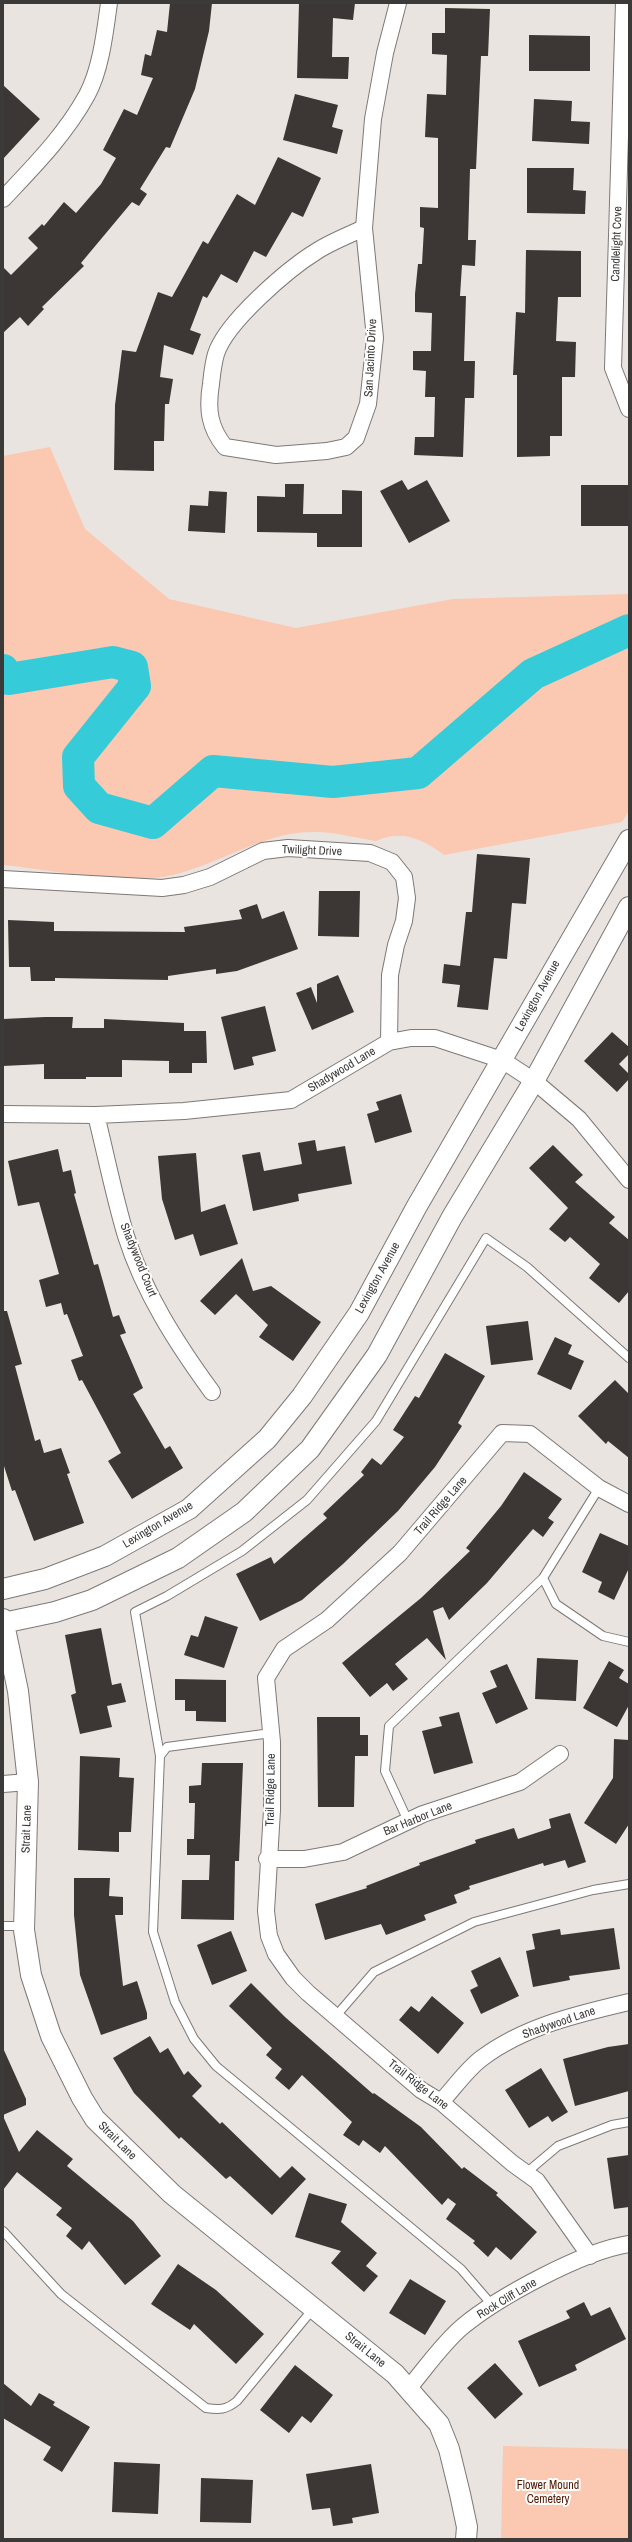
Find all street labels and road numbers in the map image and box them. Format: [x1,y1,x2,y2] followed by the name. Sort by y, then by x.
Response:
[608,206,626,282] street label: Candlelight Cove
[362,319,380,397] street label: San Jacinto Drive
[282,843,342,859] street label: Twilight Drive
[513,958,563,1034] street label: Lexington Avenue
[306,1044,378,1096] street label: Shadywood Lane
[117,1221,159,1299] street label: Shadywood Court
[353,1240,403,1316] street label: Lexington Avenue
[412,1474,470,1538] street label: Trail Ridge Lane
[120,1498,196,1552] street label: Lexington Avenue
[263,1753,279,1827] street label: Trail Ridge Lane
[382,1799,454,1839] street label: Bar Harbor Lane
[19,1805,35,1853] street label: Strait Lane
[521,2004,597,2042] street label: Shadywood Lane
[385,2057,451,2113] street label: Trail Ridge Lane
[95,2119,139,2163] street label: Strait Lane
[475,2276,539,2322] street label: Rock Cliff Lane
[342,2329,388,2371] street label: Strait Lane

